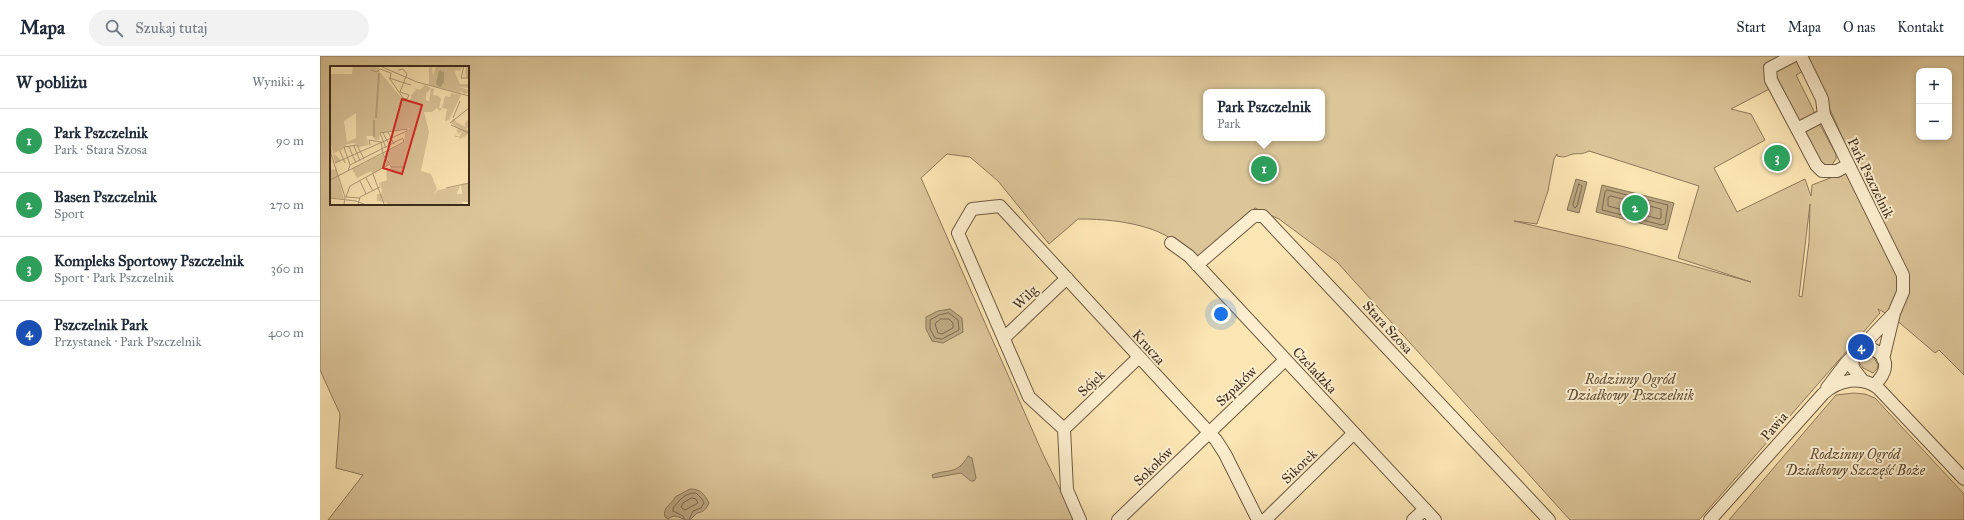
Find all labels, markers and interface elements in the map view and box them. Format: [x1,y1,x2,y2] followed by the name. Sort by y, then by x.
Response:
[89,10,369,46] search box
[20,16,65,39] text: Mapa
[103,17,125,39] icon: search
[135,19,208,37] text: Szukaj tutaj
[1737,19,1766,36] text: Start
[1788,19,1821,36] text: Mapa
[1843,19,1875,36] text: O nas
[1897,19,1944,36] text: Kontakt
[330,66,469,205] inset map
[1916,68,1952,140] map controls
[1916,68,1952,104] button: +
[16,72,87,93] text: W pobliżu
[252,74,304,90] text: Wyniki: 4
[1203,89,1325,141] popup
[1217,98,1311,116] text: Park Pszczelnik
[1916,104,1952,140] button: −
[1217,116,1241,132] text: Park
[54,124,148,142] text: Park Pszczelnik
[26,133,32,149] text: 1
[276,133,304,149] text: 90 m
[1844,135,1898,222] street label: Park Pszczelnik
[54,142,147,158] text: Park · Stara Szosa
[1764,143,1790,173] pin: 3
[1251,154,1277,184] pin: 1
[54,188,157,206] text: Basen Pszczelnik
[1622,193,1648,223] pin: 2
[26,197,32,213] text: 2
[270,197,304,213] text: 270 m
[54,206,84,222] text: Sport
[54,252,244,270] text: Kompleks Sportowy Pszczelnik
[26,261,32,277] text: 3
[271,261,304,277] text: 360 m
[54,270,174,286] text: Sport · Park Pszczelnik
[1010,281,1041,313] street label: Wilg
[1359,297,1416,357] street label: Stara Szosa
[1211,304,1231,324] your location
[54,316,148,334] text: Pszczelnik Park
[25,325,33,341] text: 4
[268,325,304,341] text: 400 m
[1129,326,1169,368] street label: Krucza
[1848,332,1874,362] pin: 4
[54,334,201,350] text: Przystanek · Park Pszczelnik
[1289,344,1341,397] street label: Czeladzka
[1212,362,1261,410] street label: Szpaków
[1074,366,1109,400] street label: Sójek
[1566,371,1695,404] park label: Rodzinny Ogród Działkowy Pszczelnik
[1757,408,1792,444] street label: Pawia
[1130,443,1177,489] street label: Sokołów
[1278,445,1321,487] street label: Sikorek
[1785,446,1926,479] park label: Rodzinny Ogród Działkowy Szczęść Boże

